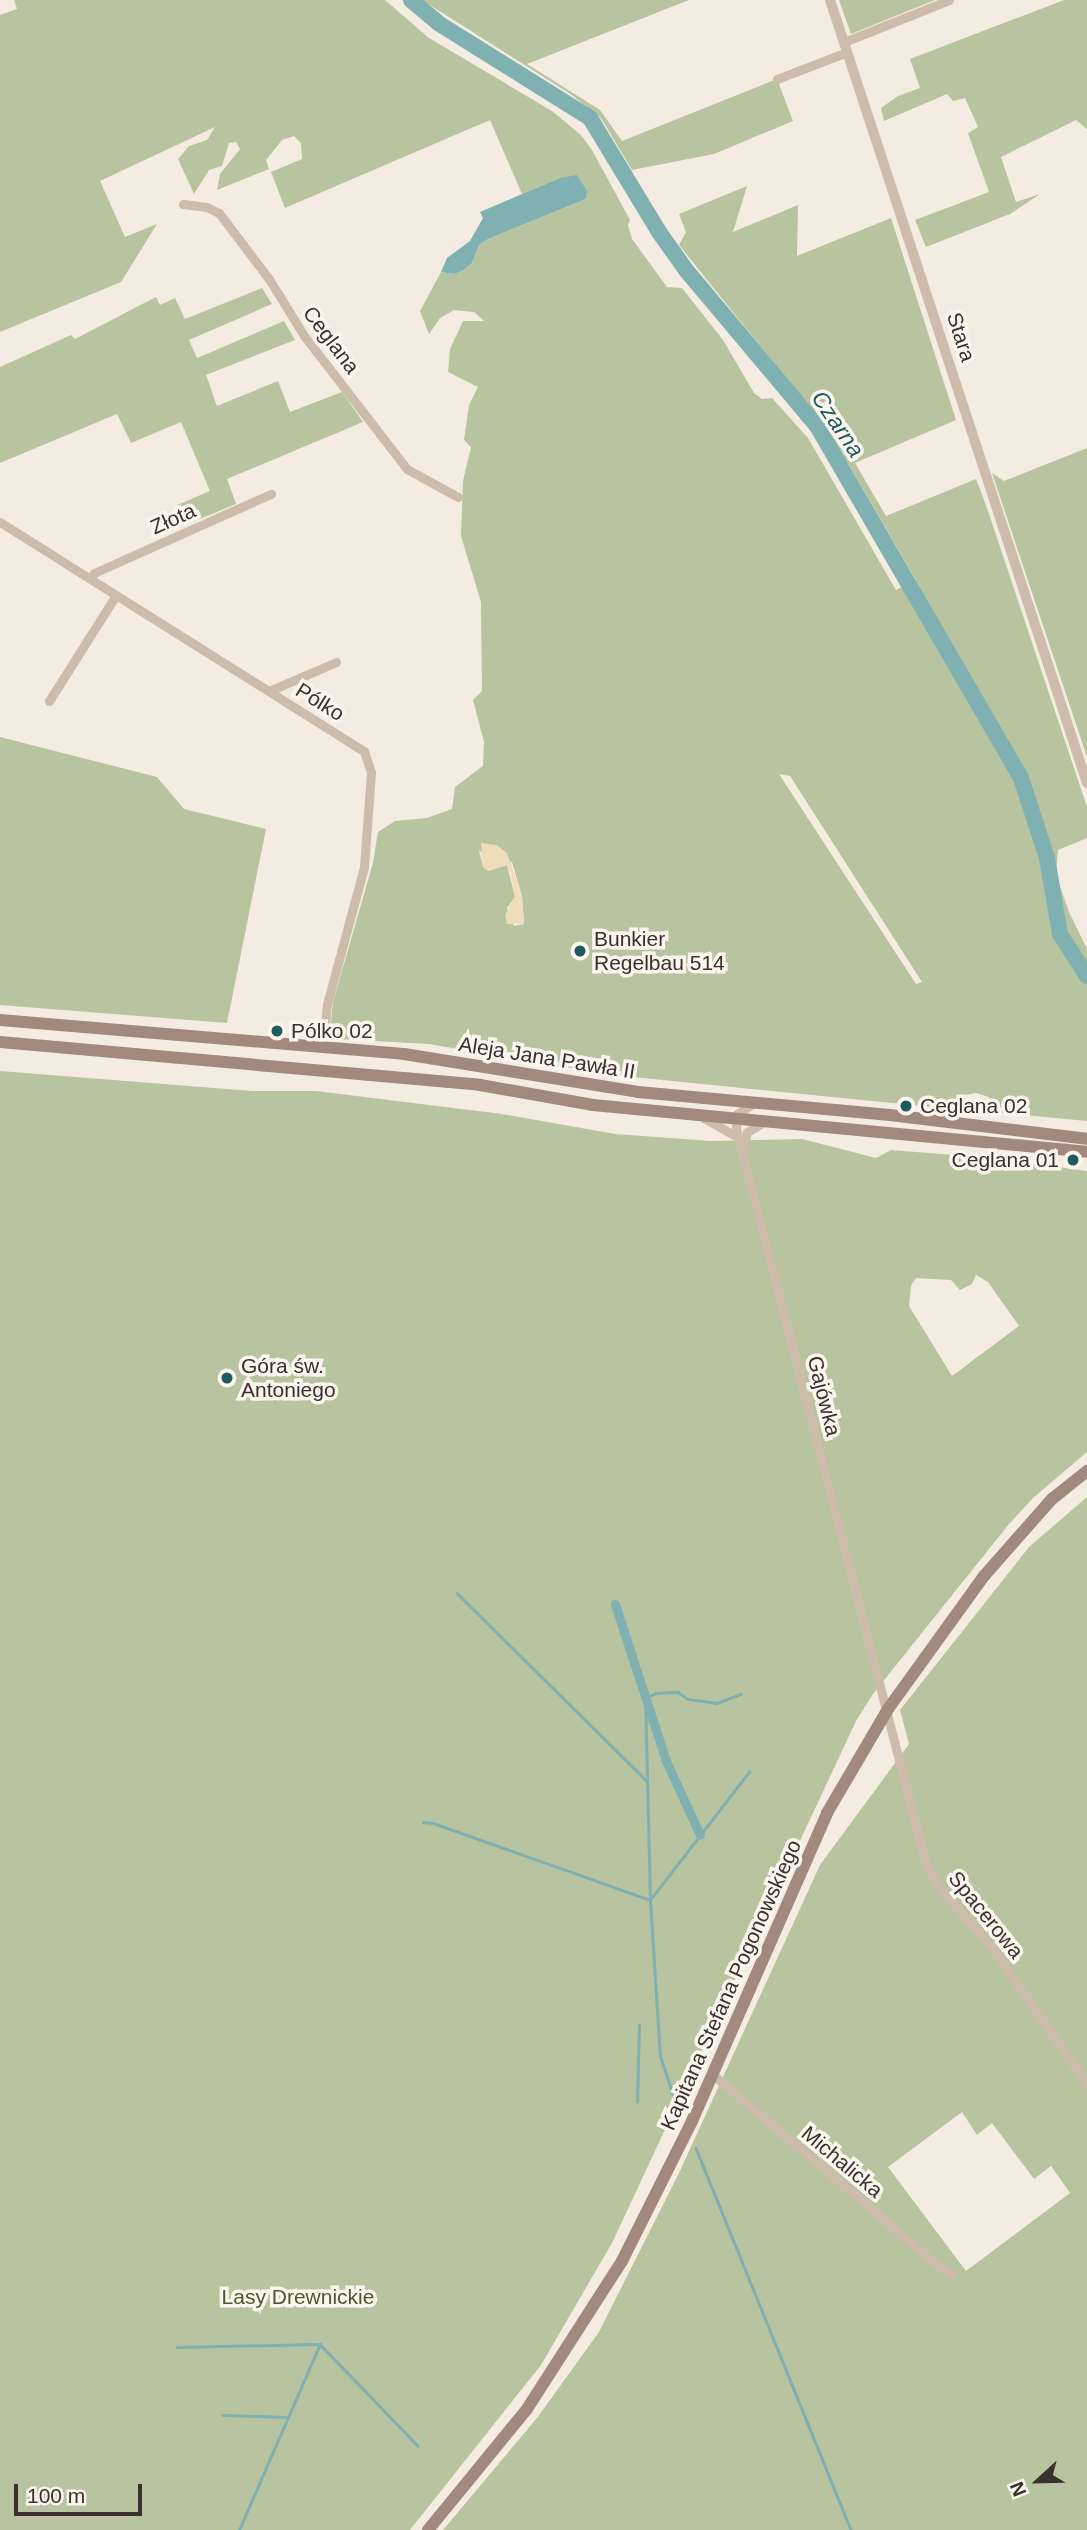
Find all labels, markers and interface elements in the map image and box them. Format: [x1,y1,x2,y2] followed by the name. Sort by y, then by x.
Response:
[297,301,365,379] street label: Ceglana
[941,309,981,365] street label: Stara
[806,386,870,462] water label: Czarna
[147,498,199,540] street label: Złota
[291,677,349,727] street label: Pólko
[594,926,725,976] place label: Bunkier Regelbau 514
[572,943,588,959] marker: Bunkier Regelbau 514
[291,1018,373,1044] place label: Pólko 02
[269,1023,285,1039] marker: Pólko 02
[457,1032,637,1084] street label: Aleja Jana Pawła II
[920,1093,1027,1119] place label: Ceglana 02
[898,1098,914,1114] marker: Ceglana 02
[952,1147,1059,1173] place label: Ceglana 01
[1065,1152,1081,1168] marker: Ceglana 01
[241,1353,336,1403] place label: Góra św. Antoniego
[802,1353,846,1439] street label: Gajówka
[219,1370,235,1386] marker: Góra św. Antoniego
[655,1836,807,2134] street label: Kapitana Stefana Pogonowskiego
[943,1866,1029,1964] street label: Spacerowa
[796,2121,888,2203] street label: Michalicka
[222,2284,374,2310] park label: Lasy Drewnickie
[1003,2446,1073,2516] north arrow
[18,2470,145,2514] scale bar
[1006,2479,1030,2499] text: N
[27,2484,85,2507] text: 100 m

